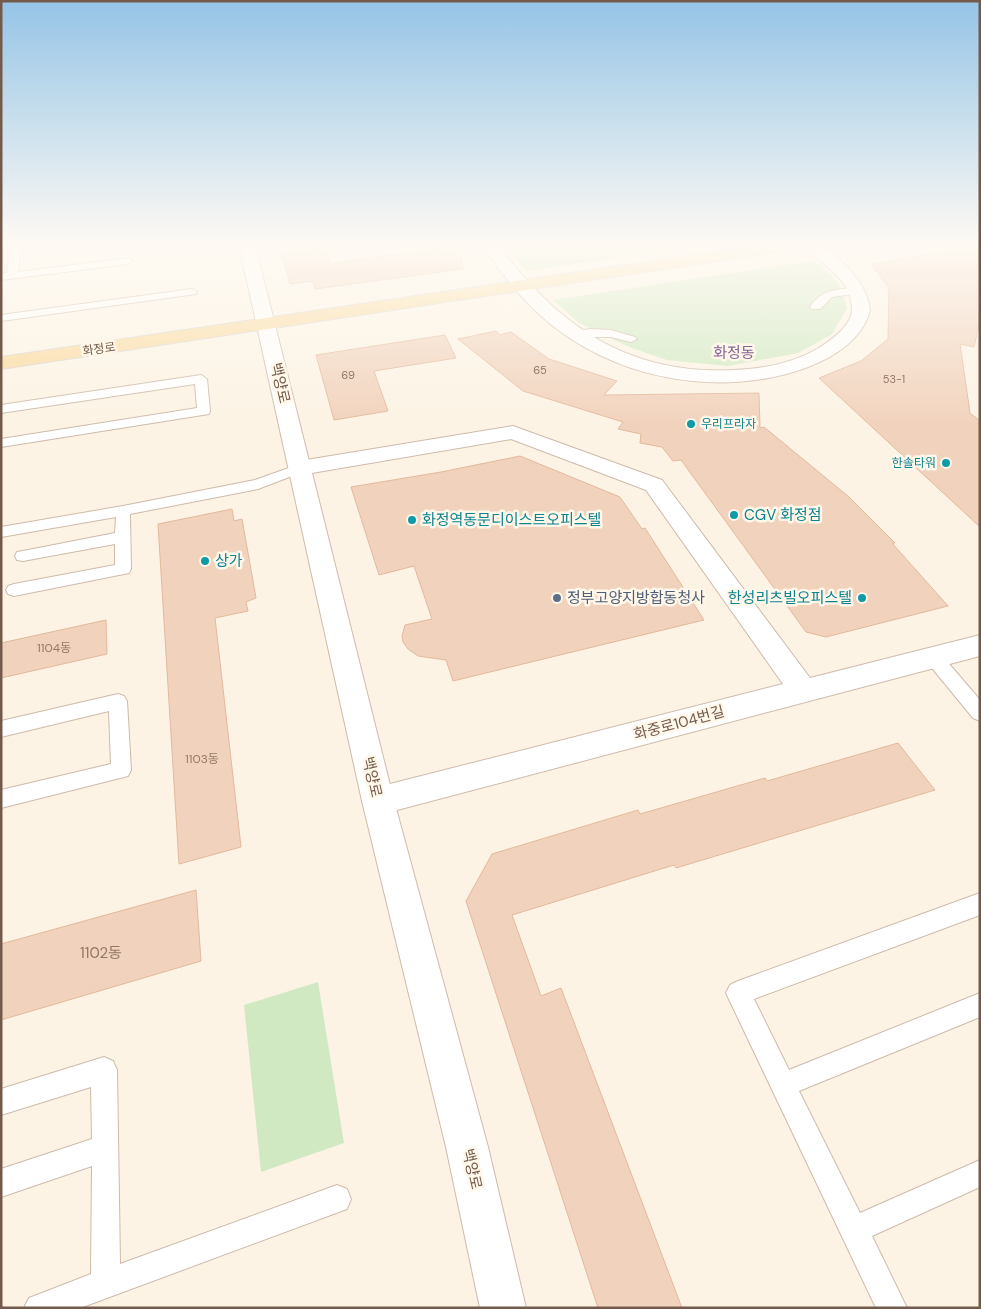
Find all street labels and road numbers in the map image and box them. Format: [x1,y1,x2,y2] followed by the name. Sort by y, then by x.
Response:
[81,339,117,359] street label: 화정로
[266,361,294,405] street label: 백양로
[631,701,727,745] street label: 화중로104번길
[358,755,386,799] street label: 백양로
[458,1147,486,1191] street label: 백양로

